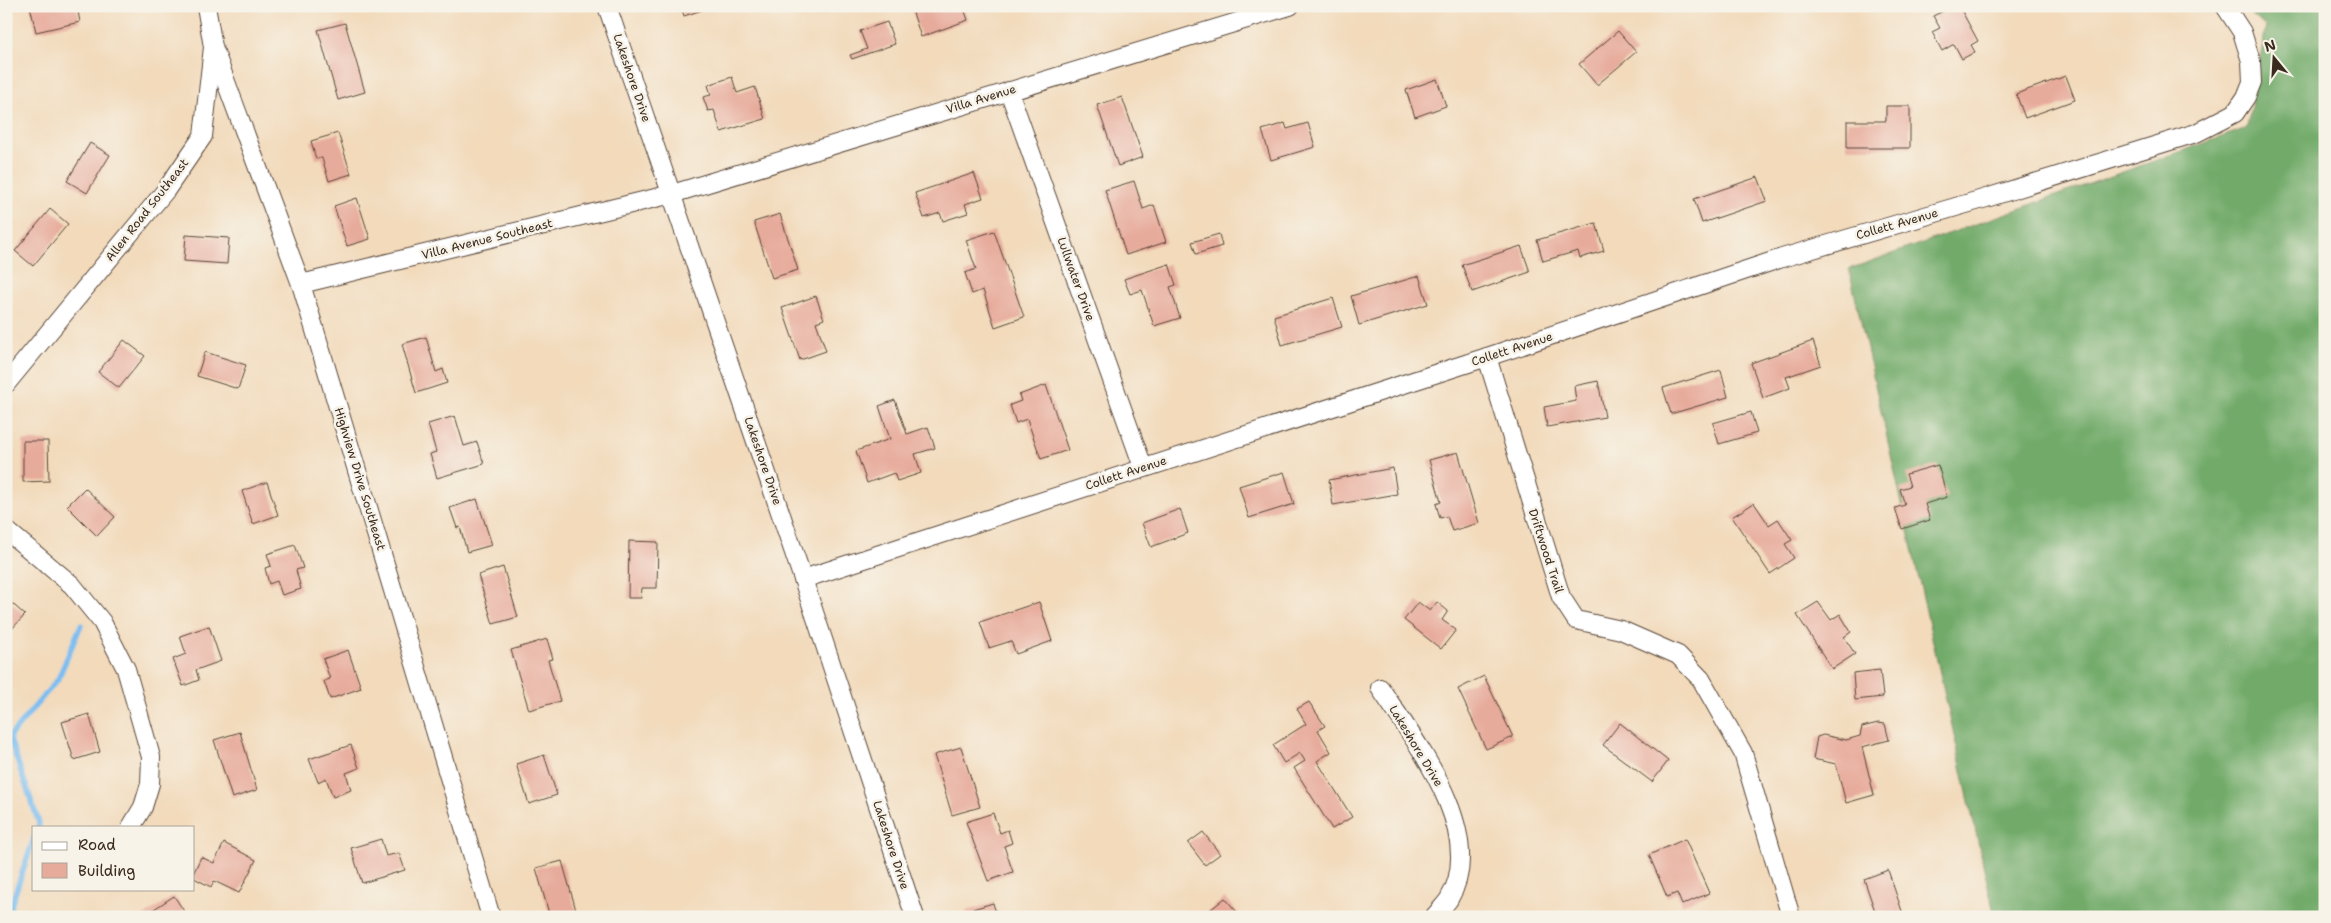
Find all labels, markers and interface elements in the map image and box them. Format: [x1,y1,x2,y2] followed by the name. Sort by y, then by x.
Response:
[609,32,655,125] street label: Lakeshore Drive
[2248,32,2298,82] north arrow
[2262,35,2278,56] text: N
[944,81,1018,117] street label: Villa Avenue
[102,155,192,265] street label: Allen Road Southeast
[1854,205,1940,243] street label: Collett Avenue
[420,215,554,263] street label: Villa Avenue Southeast
[1053,235,1099,323] street label: Lullwater Drive
[1469,328,1555,370] street label: Collett Avenue
[331,406,389,552] street label: Highview Drive Southeast
[740,415,786,508] street label: Lakeshore Drive
[1083,452,1169,494] street label: Collett Avenue
[1525,507,1567,596] street label: Driftwood Trail
[1385,702,1447,790] street label: Lakeshore Drive
[869,799,913,892] street label: Lakeshore Drive
[32,826,195,890] legend
[78,835,116,855] text: Road
[78,861,135,881] text: Building

